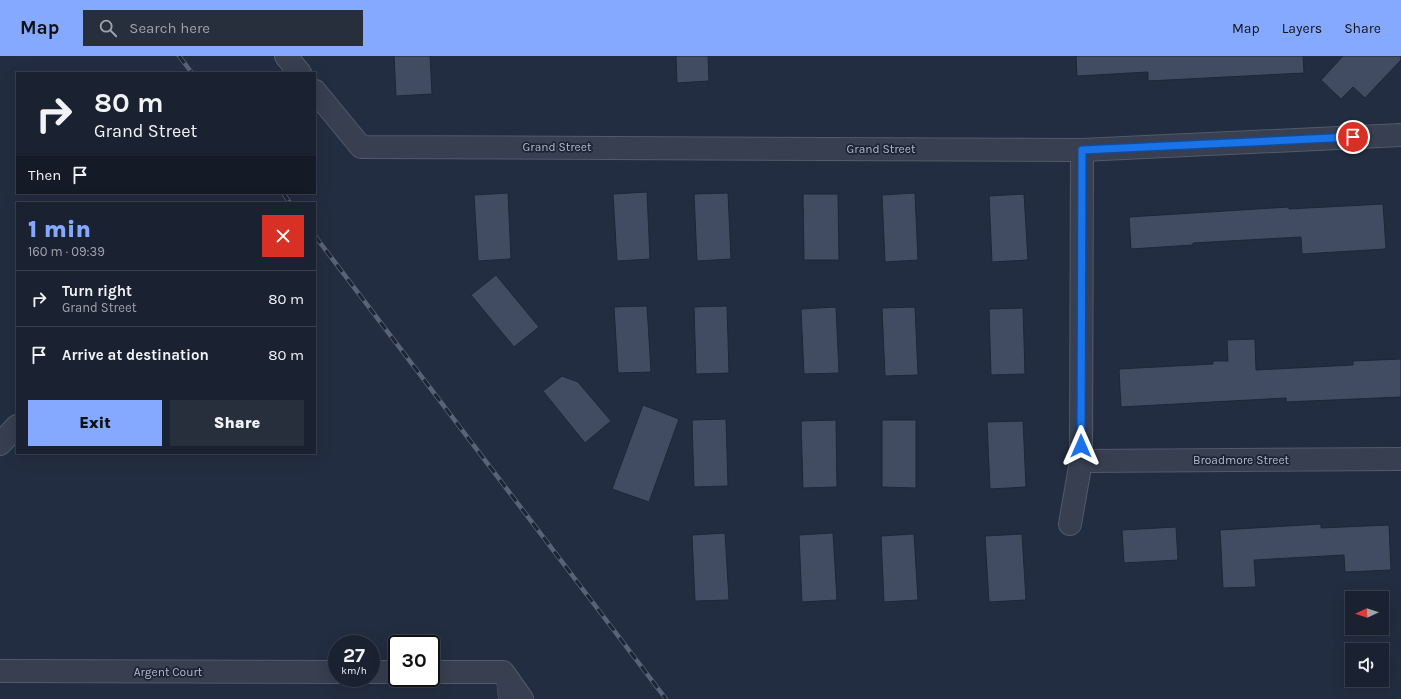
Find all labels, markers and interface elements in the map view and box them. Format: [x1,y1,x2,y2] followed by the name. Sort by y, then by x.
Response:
[83,10,363,46] search box
[20,17,59,39] text: Map
[97,17,119,39] icon: search
[129,19,210,37] text: Search here
[1232,20,1260,37] text: Map
[1282,20,1322,37] text: Layers
[1344,20,1381,37] text: Share
[94,86,163,119] text: 80 m
[28,88,80,140] icon: right
[94,120,197,142] text: Grand Street
[1336,120,1370,154] pin
[1342,126,1364,148] icon: arrive
[523,140,592,154] street label: Grand Street
[847,142,916,156] street label: Grand Street
[69,164,91,186] icon: arrive
[28,166,61,184] text: Then
[28,215,91,243] text: 1 min
[262,215,304,257] button: close
[28,244,105,259] text: 160 m · 09:39
[62,282,132,300] text: Turn right
[28,288,50,310] icon: right
[268,290,304,308] text: 80 m
[62,300,137,315] text: Grand Street
[28,344,50,366] icon: arrive
[62,346,209,364] text: Arrive at destination
[268,346,304,364] text: 80 m
[28,400,162,446] button: Exit
[170,400,304,446] button: Share
[1060,425,1102,467] position arrow
[1193,453,1290,467] street label: Broadmore Street
[1345,591,1389,635] north arrow
[1345,591,1389,687] map controls
[388,635,440,687] speed limit sign: 30
[1345,643,1389,687] button: sound
[343,644,365,667] text: 27
[134,665,203,679] street label: Argent Court
[341,665,367,677] text: km/h

